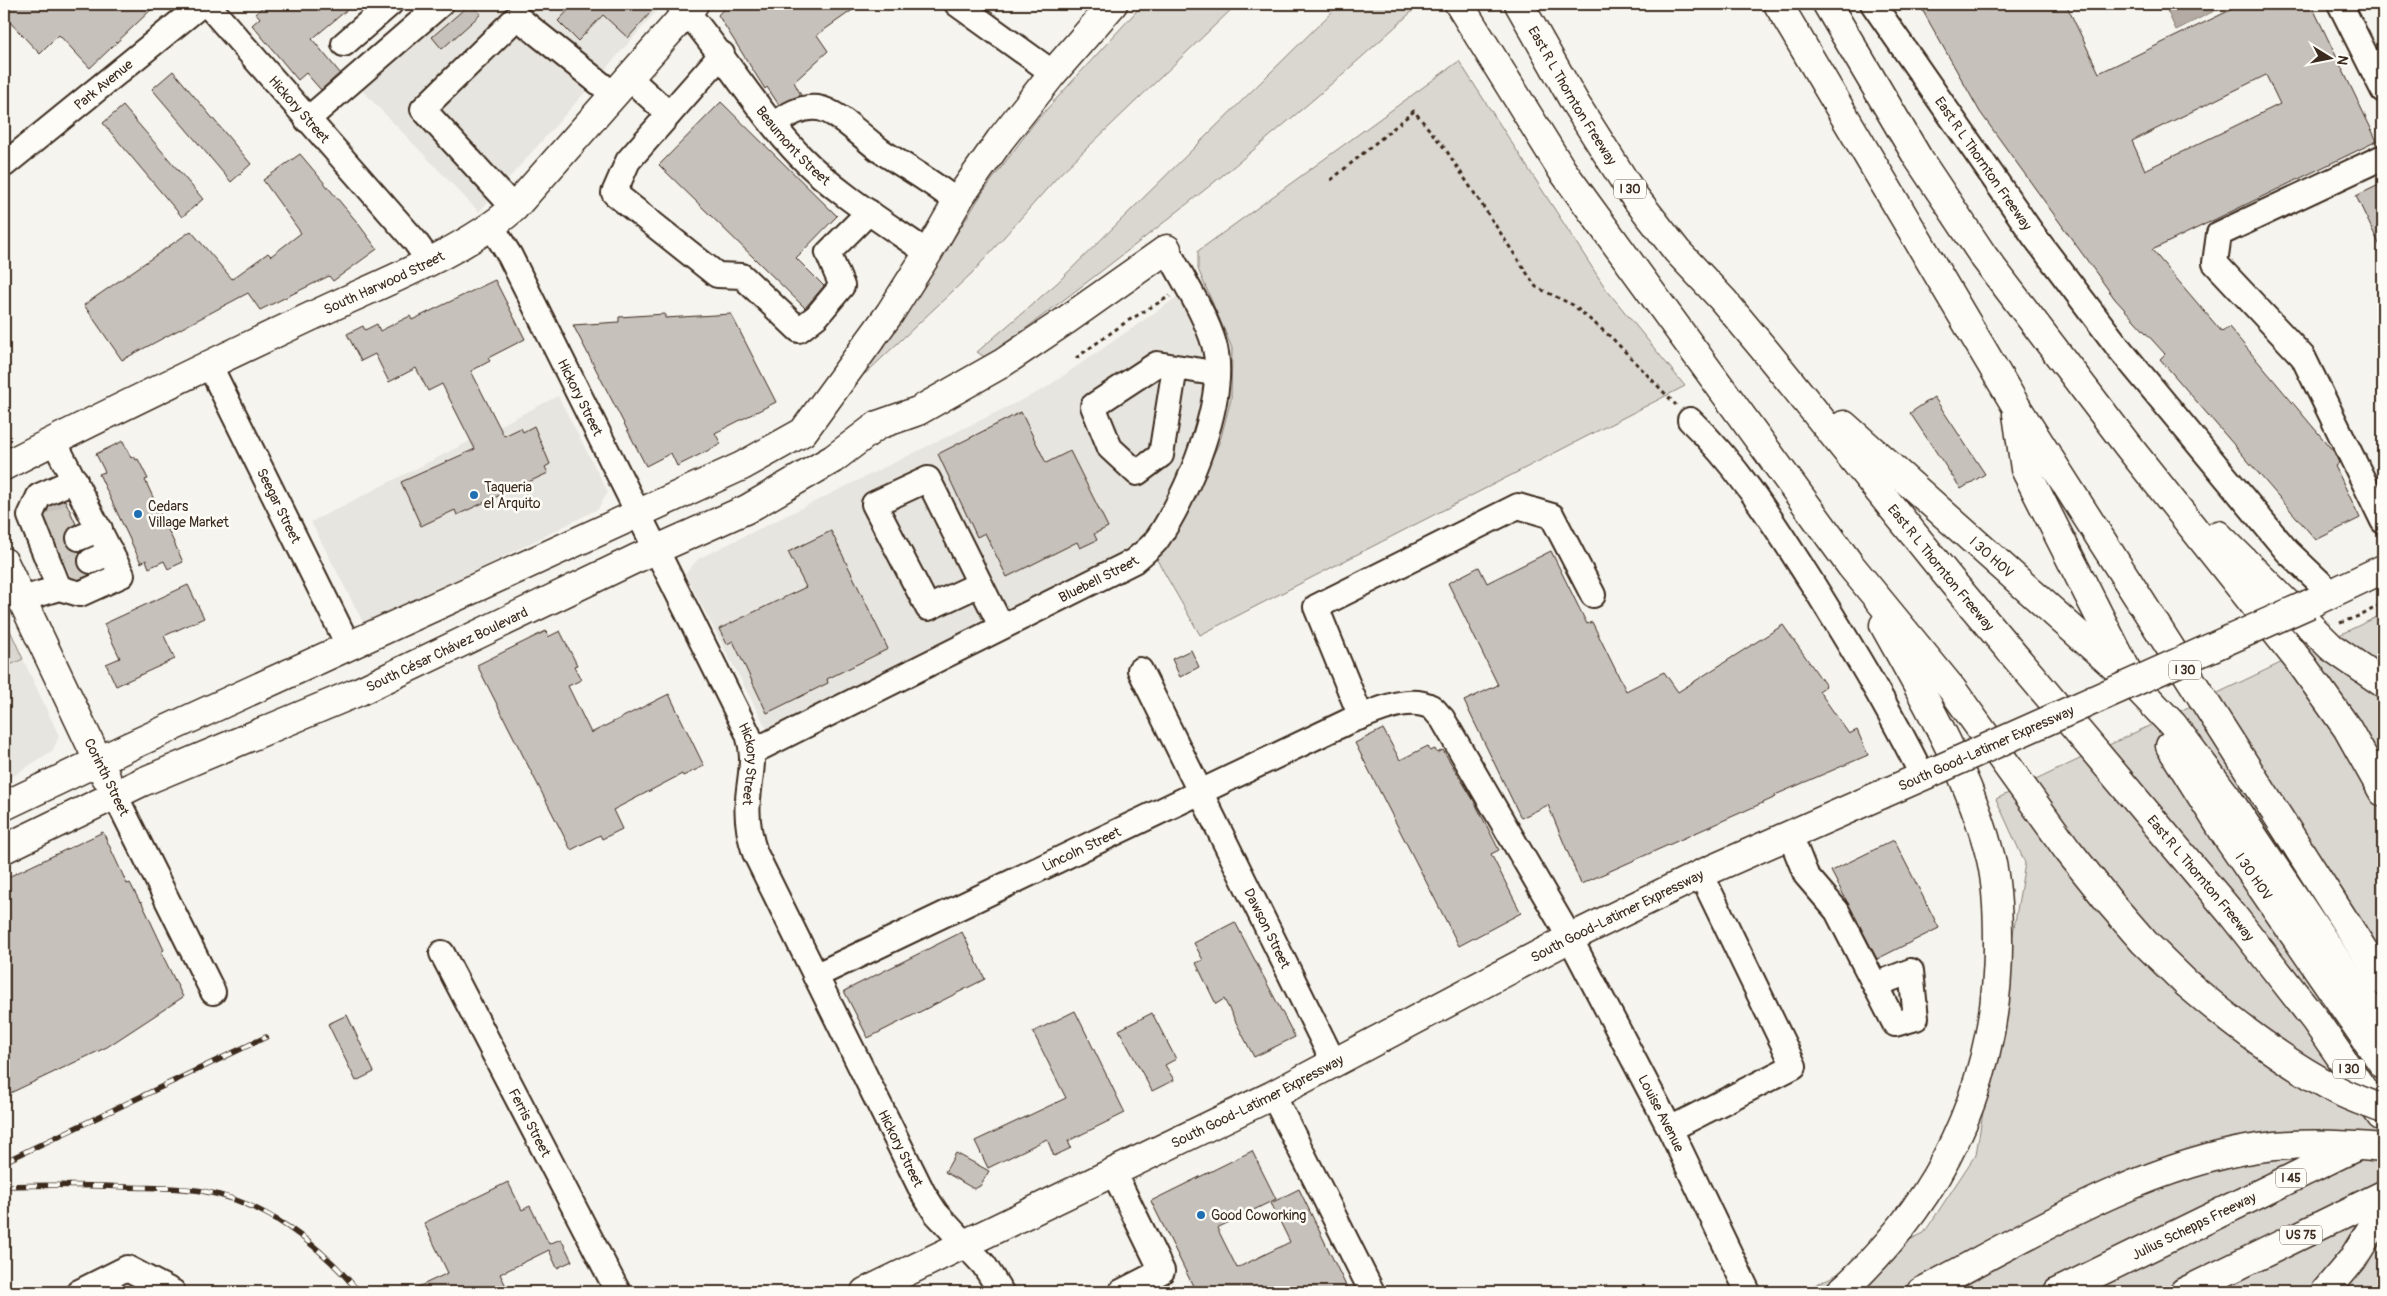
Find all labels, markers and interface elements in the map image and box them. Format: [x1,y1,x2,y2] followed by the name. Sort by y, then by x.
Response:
[1524,23,1620,168] street label: East R L Thornton Freeway
[2304,32,2354,82] north arrow
[2333,54,2352,66] text: N
[71,56,136,114] street label: Park Avenue
[265,72,333,147] street label: Hickory Street
[1931,94,2035,234] street label: East R L Thornton Freeway
[752,103,834,189] street label: Beaumont Street
[1614,180,1646,198] road number: I 30
[321,247,448,318] street label: South Harwood Street
[554,356,606,439] street label: Hickory Street
[253,465,304,546] street label: Seegar Street
[484,479,541,512] place label: Taqueria el Arquito
[468,489,480,501] marker: Taqueria el Arquito
[148,498,229,531] place label: Cedars Village Market
[1884,501,1998,634] street label: East R L Thornton Freeway
[132,508,144,520] marker: Cedars Village Market
[1966,533,2017,581] street label: I 30 HOV
[1056,552,1143,606] street label: Bluebell Street
[363,604,531,696] street label: South César Chávez Boulevard
[2169,660,2201,680] road number: I 30
[1896,702,2077,795] street label: South Good-Latimer Expressway
[735,720,760,806] street label: Hickory Street
[80,736,133,819] street label: Corinth Street
[2143,812,2258,945] street label: East R L Thornton Freeway
[1039,823,1124,875] street label: Lincoln Street
[2231,850,2276,903] street label: I 30 HOV
[1528,866,1706,966] street label: South Good-Latimer Expressway
[1240,886,1294,972] street label: Dawson Street
[1168,1051,1346,1152] street label: South Good-Latimer Expressway
[2333,1060,2365,1078] road number: I 30
[1634,1072,1688,1155] street label: Louise Avenue
[505,1086,554,1160] street label: Ferris Street
[874,1107,927,1190] street label: Hickory Street
[2276,1168,2306,1188] road number: I 45
[2129,1189,2259,1264] street label: Julius Schepps Freeway
[1211,1207,1306,1224] place label: Good Coworking
[1195,1209,1207,1221] marker: Good Coworking
[2280,1226,2322,1244] road number: US 75

